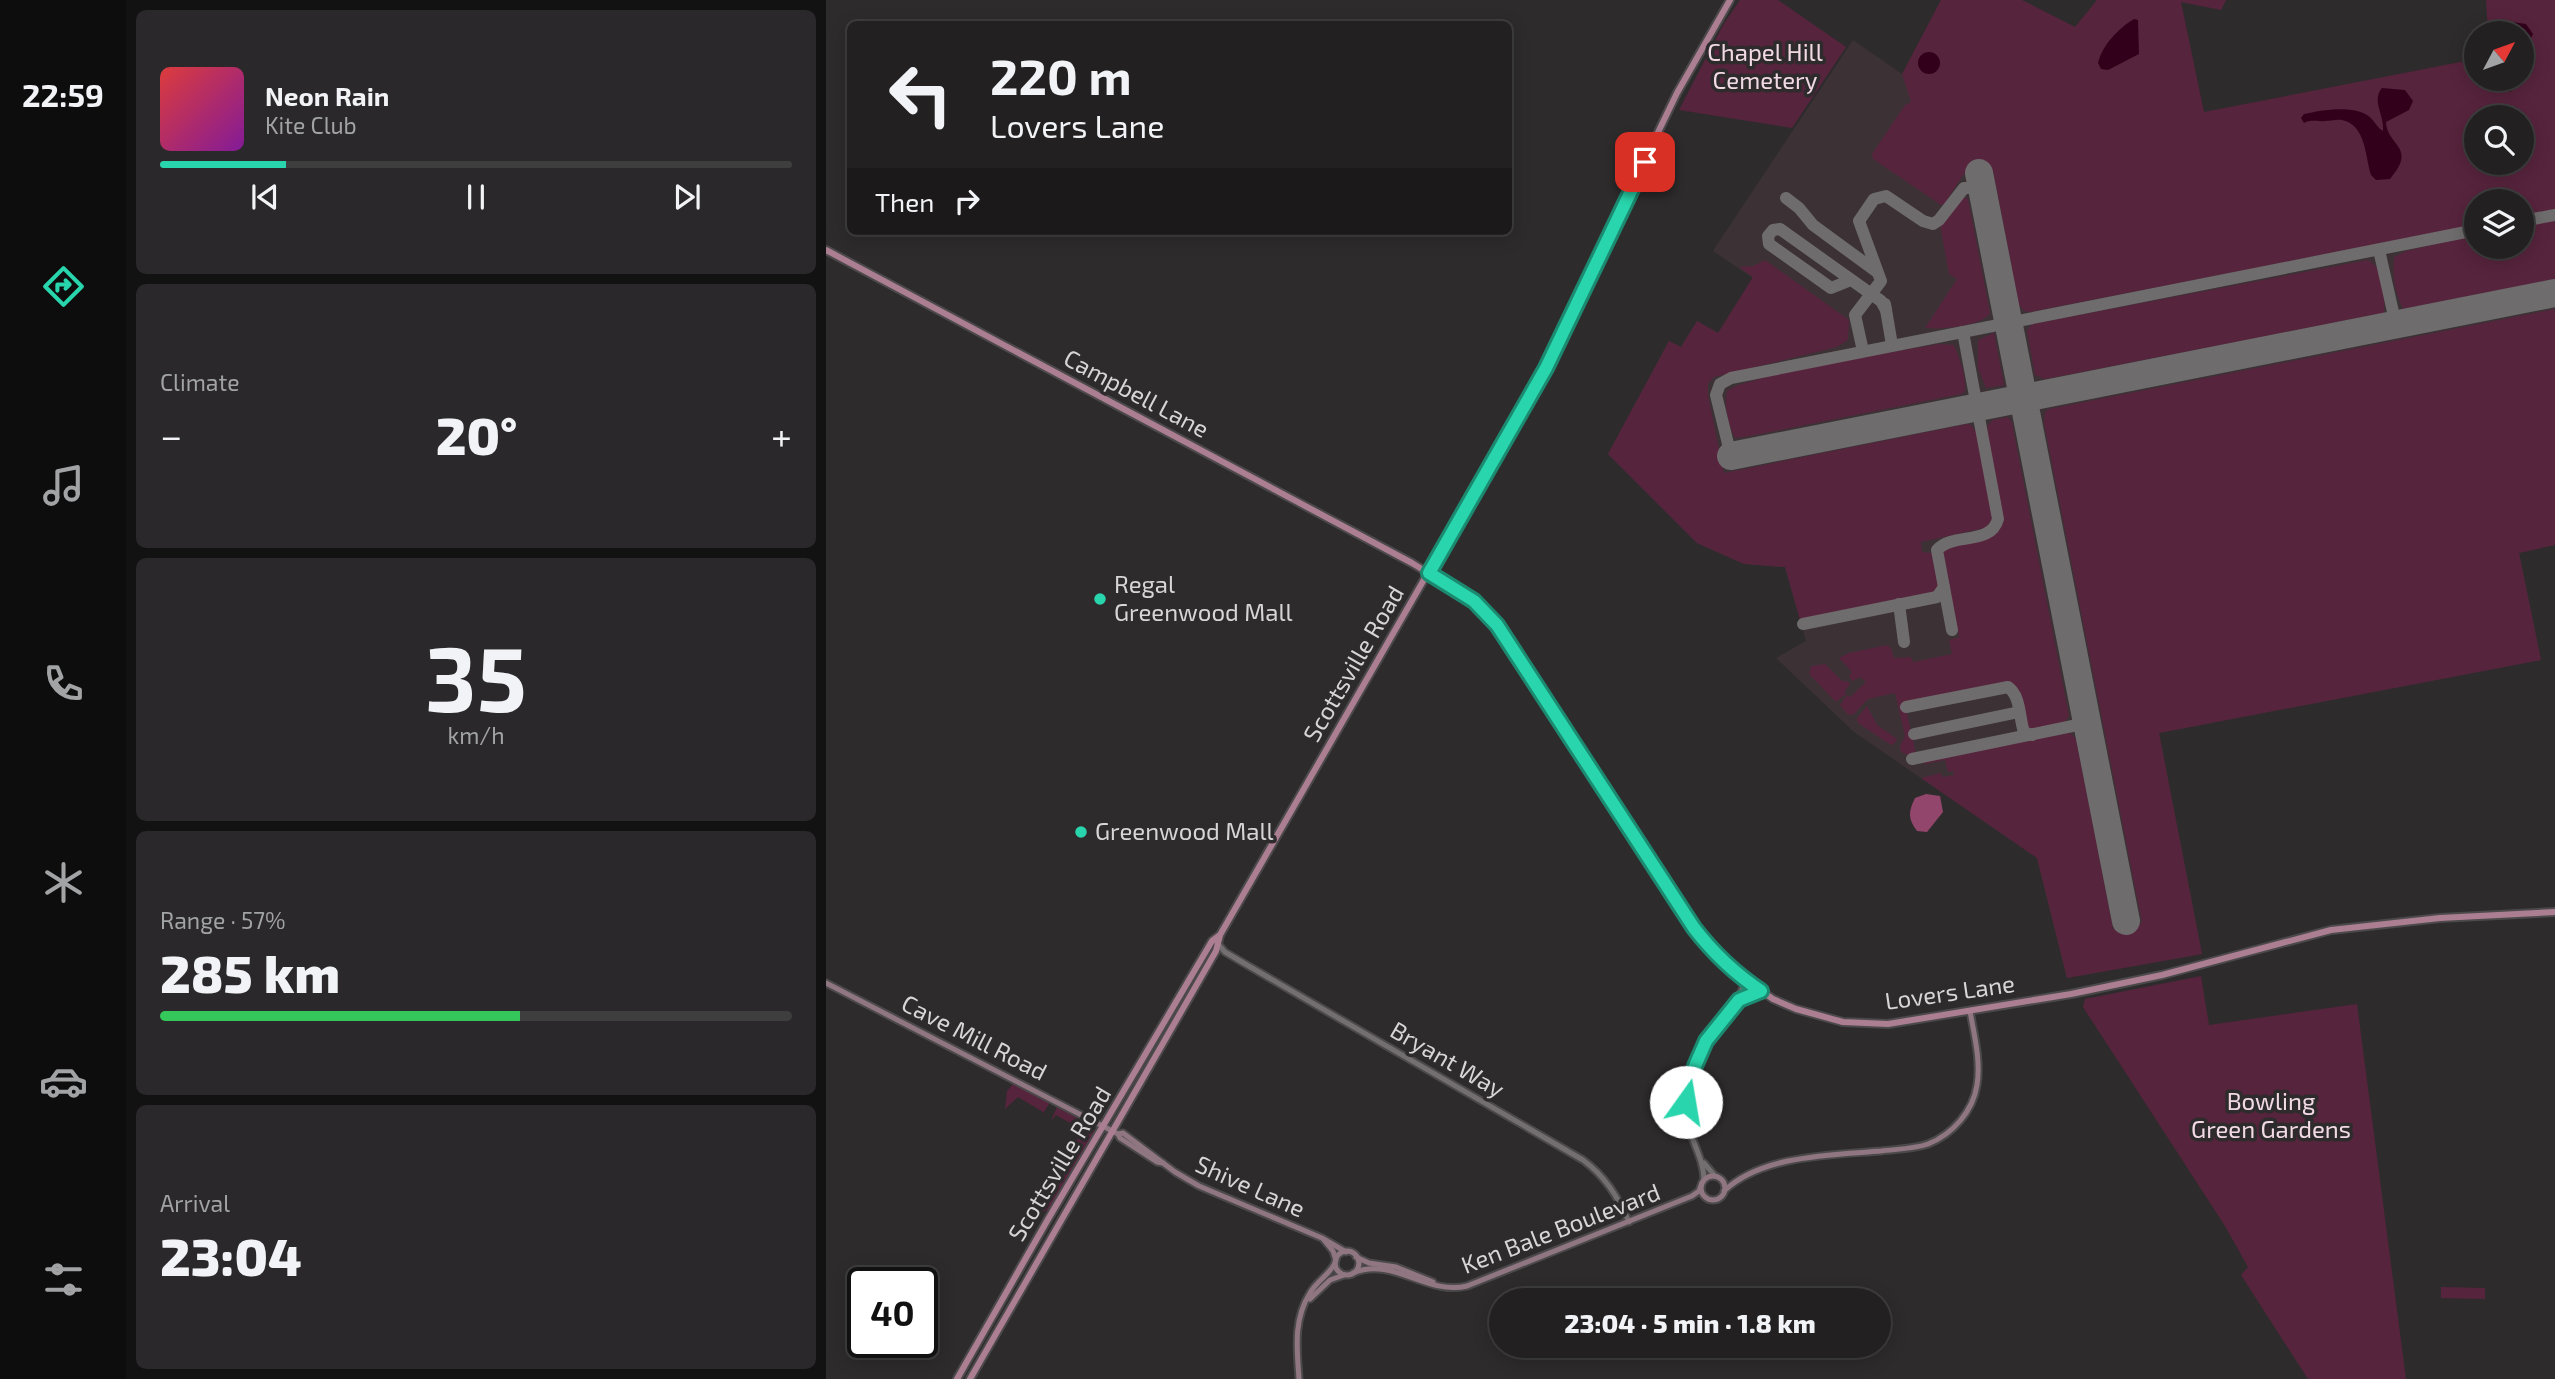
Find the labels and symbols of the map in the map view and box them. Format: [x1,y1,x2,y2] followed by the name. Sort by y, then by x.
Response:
[2464,21,2534,91] north arrow
[1707,37,1823,94] park label: Chapel Hill Cemetery
[1615,132,1675,192] pin
[1059,342,1214,443] street label: Campbell Lane
[1114,569,1293,626] place label: Regal Greenwood Mall
[1296,580,1409,746] street label: Scottsville Road
[1092,591,1108,607] marker: Regal Greenwood Mall
[1095,816,1274,845] place label: Greenwood Mall
[1073,824,1089,840] marker: Greenwood Mall
[1883,968,2017,1015] street label: Lovers Lane
[897,988,1052,1086] street label: Cave Mill Road
[1386,1014,1510,1103] street label: Bryant Way
[1649,1065,1723,1139] position arrow
[1001,1081,1116,1246] street label: Scottsville Road
[2191,1086,2351,1143] park label: Bowling Green Gardens
[1191,1149,1310,1223] street label: Shive Lane
[1457,1176,1664,1279] street label: Ken Bale Boulevard
[847,1267,938,1358] speed limit sign: 40

